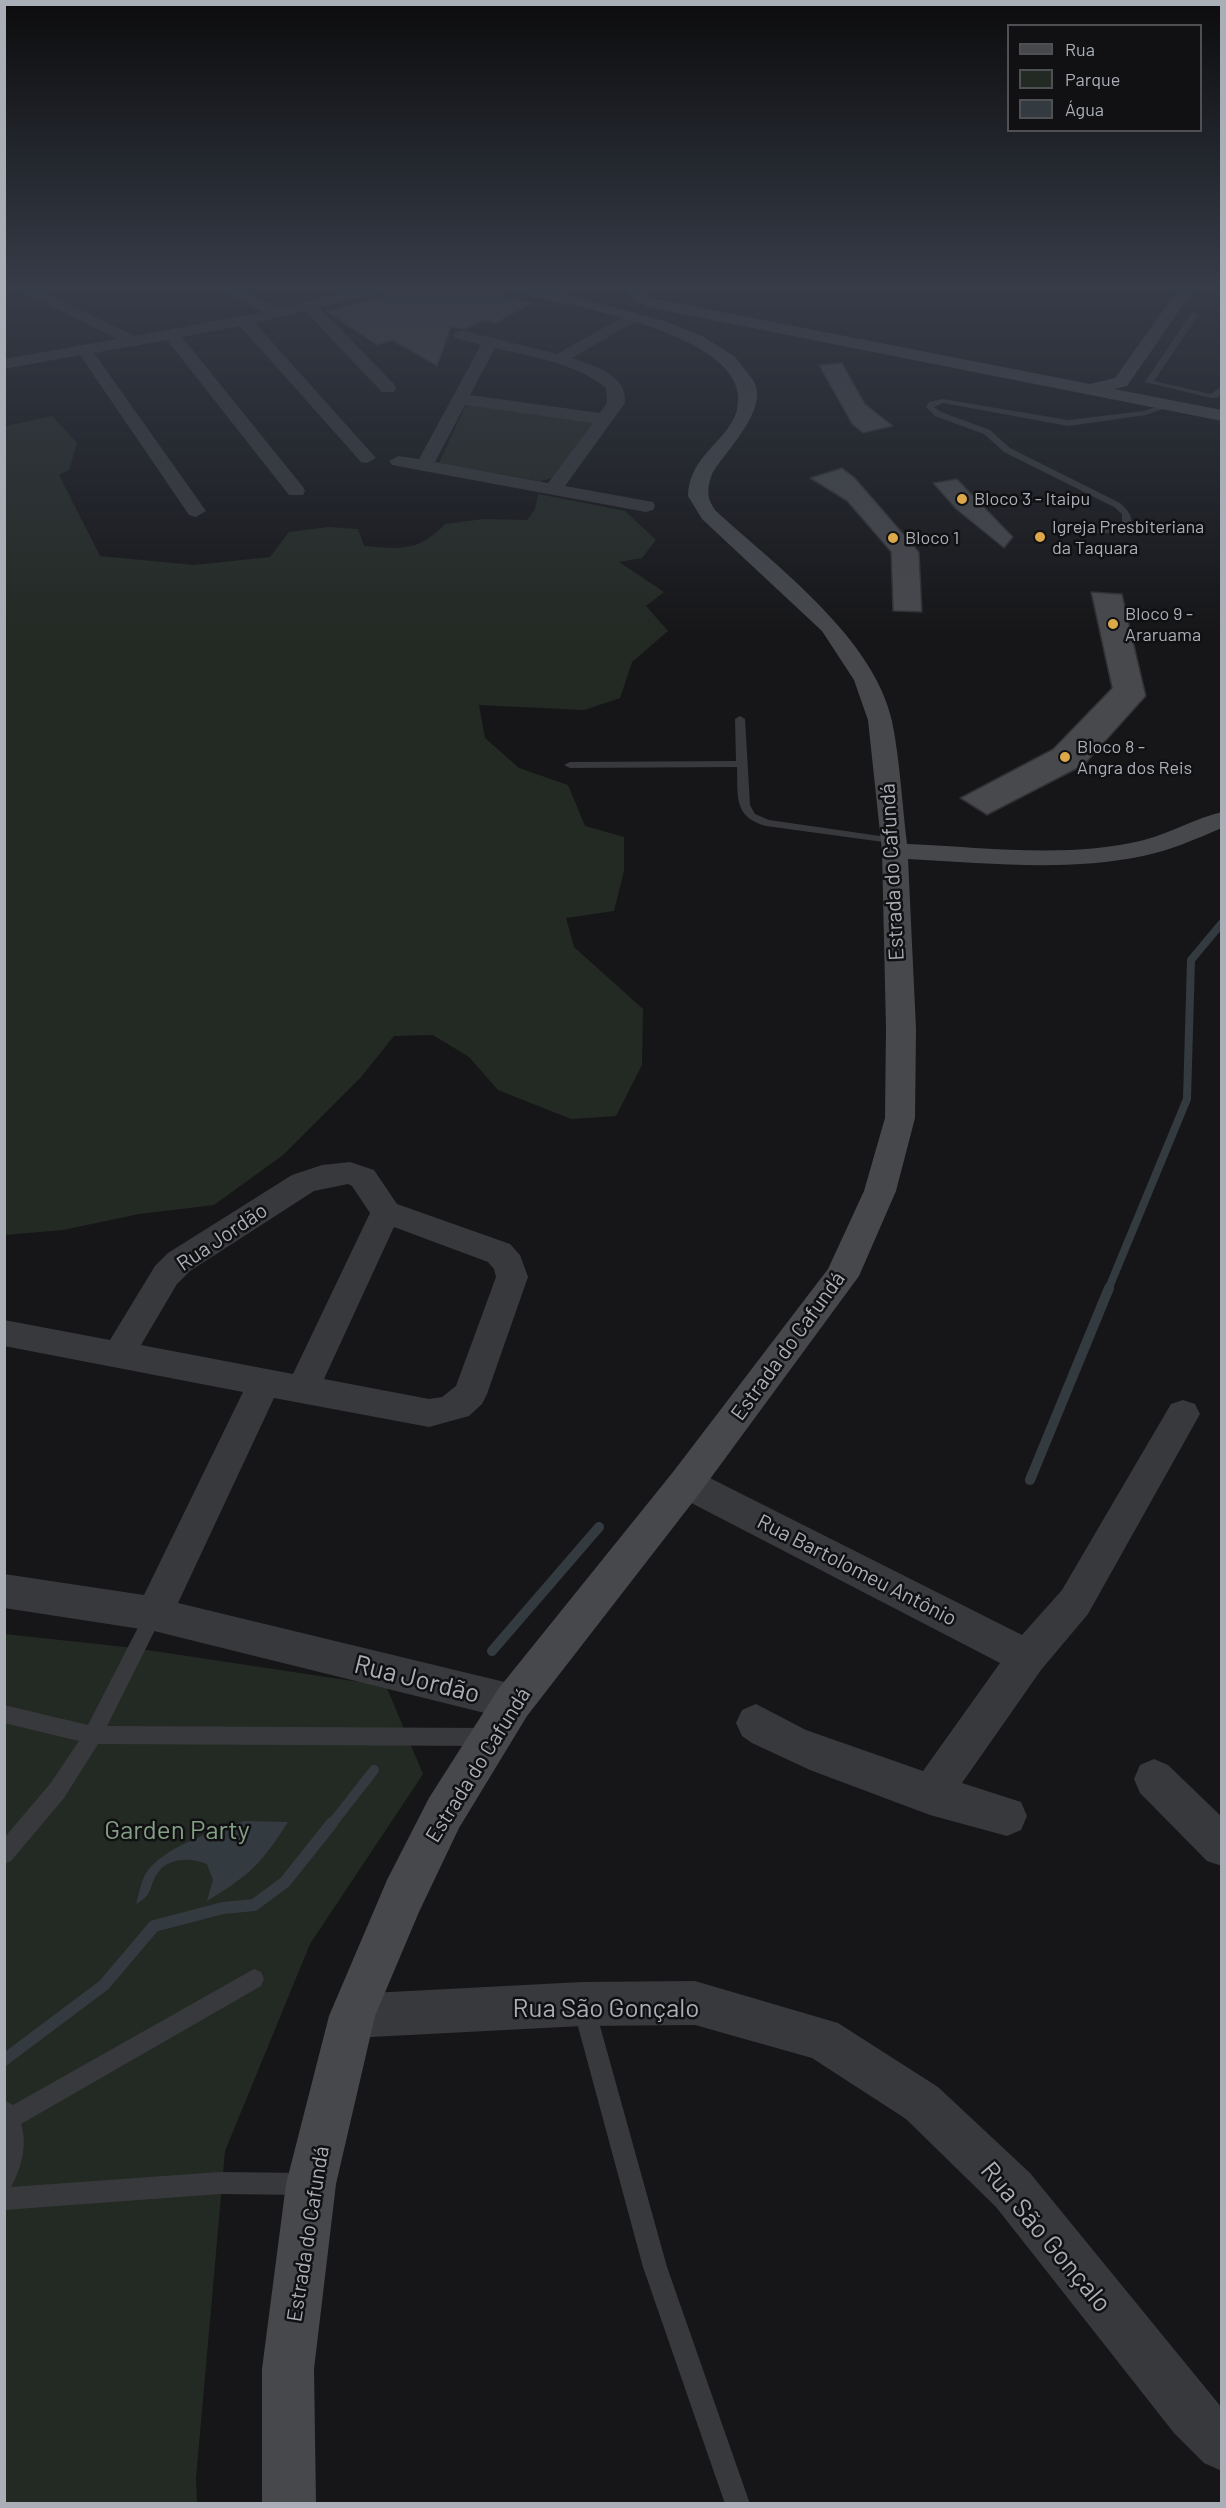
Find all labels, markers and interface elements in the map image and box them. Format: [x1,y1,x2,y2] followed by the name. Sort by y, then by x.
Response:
[1007,24,1202,132] legend
[1065,38,1095,60] text: Rua
[1065,68,1120,90] text: Parque
[1065,98,1104,120] text: Água
[974,488,1090,510] place label: Bloco 3 - Itaipu
[955,492,969,506] marker: Bloco 3 - Itaipu
[1052,516,1204,558] place label: Igreja Presbiteriana da Taquara
[905,527,959,549] place label: Bloco 1
[1033,530,1047,544] marker: Igreja Presbiteriana da Taquara
[886,531,900,545] marker: Bloco 1
[1125,603,1201,646] place label: Bloco 9 - Araruama
[1106,617,1120,631] marker: Bloco 9 - Araruama
[1077,736,1192,778] place label: Bloco 8 - Angra dos Reis
[1058,750,1072,764] marker: Bloco 8 - Angra dos Reis
[875,783,909,961] street label: Estrada do Cafundá
[172,1198,272,1276] street label: Rua Jordão
[726,1267,850,1425] street label: Estrada do Cafundá
[753,1509,961,1631] street label: Rua Bartolomeu Antônio
[351,1648,483,1710] street label: Rua Jordão
[420,1683,536,1847] street label: Estrada do Cafundá
[104,1814,250,1846] park label: Garden Party
[513,1992,699,2024] street label: Rua São Gonçalo
[282,2144,334,2324] street label: Estrada do Cafundá
[974,2155,1118,2319] street label: Rua São Gonçalo

